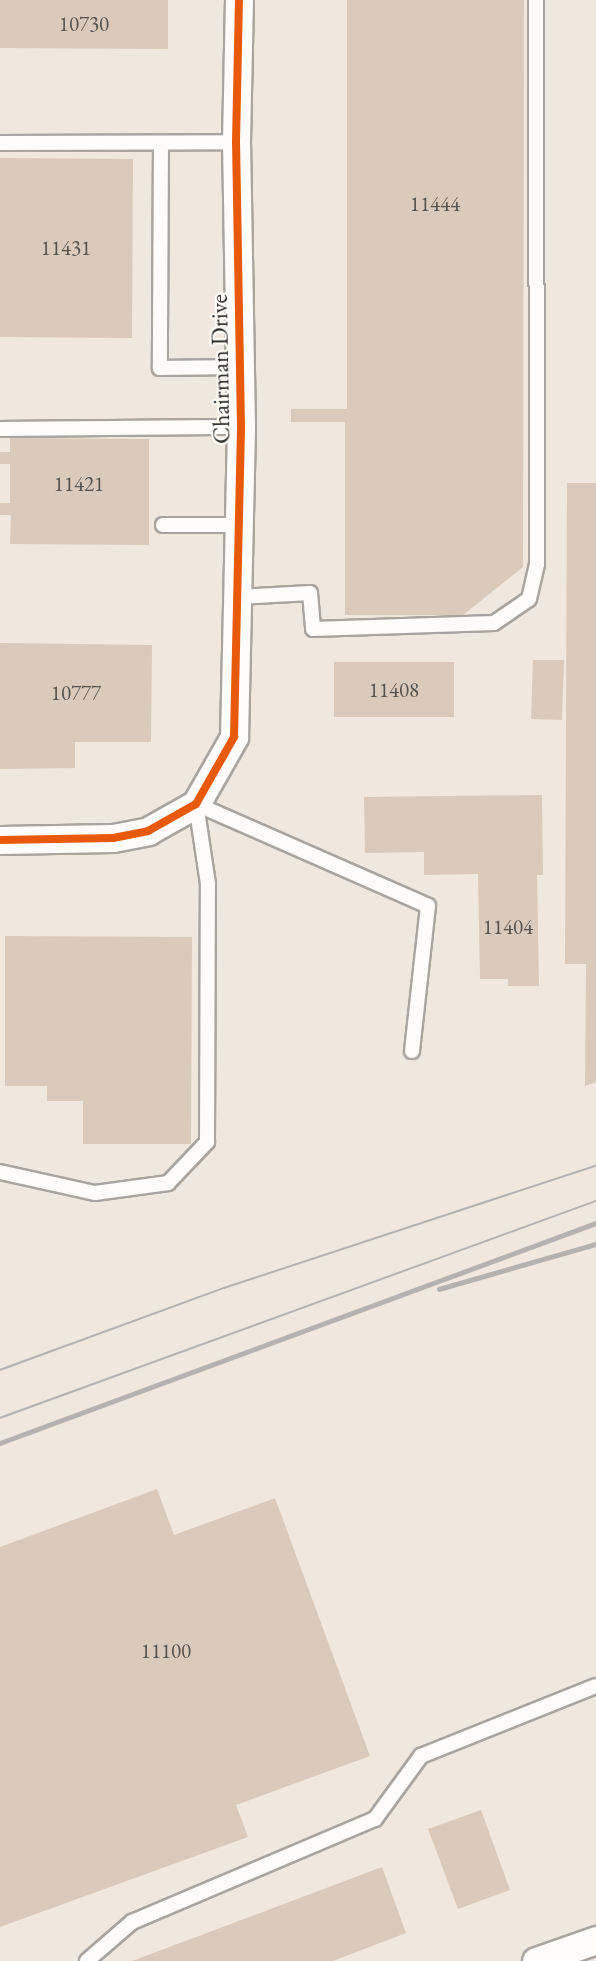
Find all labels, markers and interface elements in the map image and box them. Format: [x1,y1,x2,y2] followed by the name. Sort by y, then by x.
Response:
[59,11,109,37] house number: 10730
[410,191,460,217] house number: 11444
[41,235,91,261] house number: 11431
[204,294,236,444] street label: Chairman Drive
[54,471,104,497] house number: 11421
[369,677,419,703] house number: 11408
[51,680,101,706] house number: 10777
[483,914,533,940] house number: 11404
[141,1638,191,1664] house number: 11100

